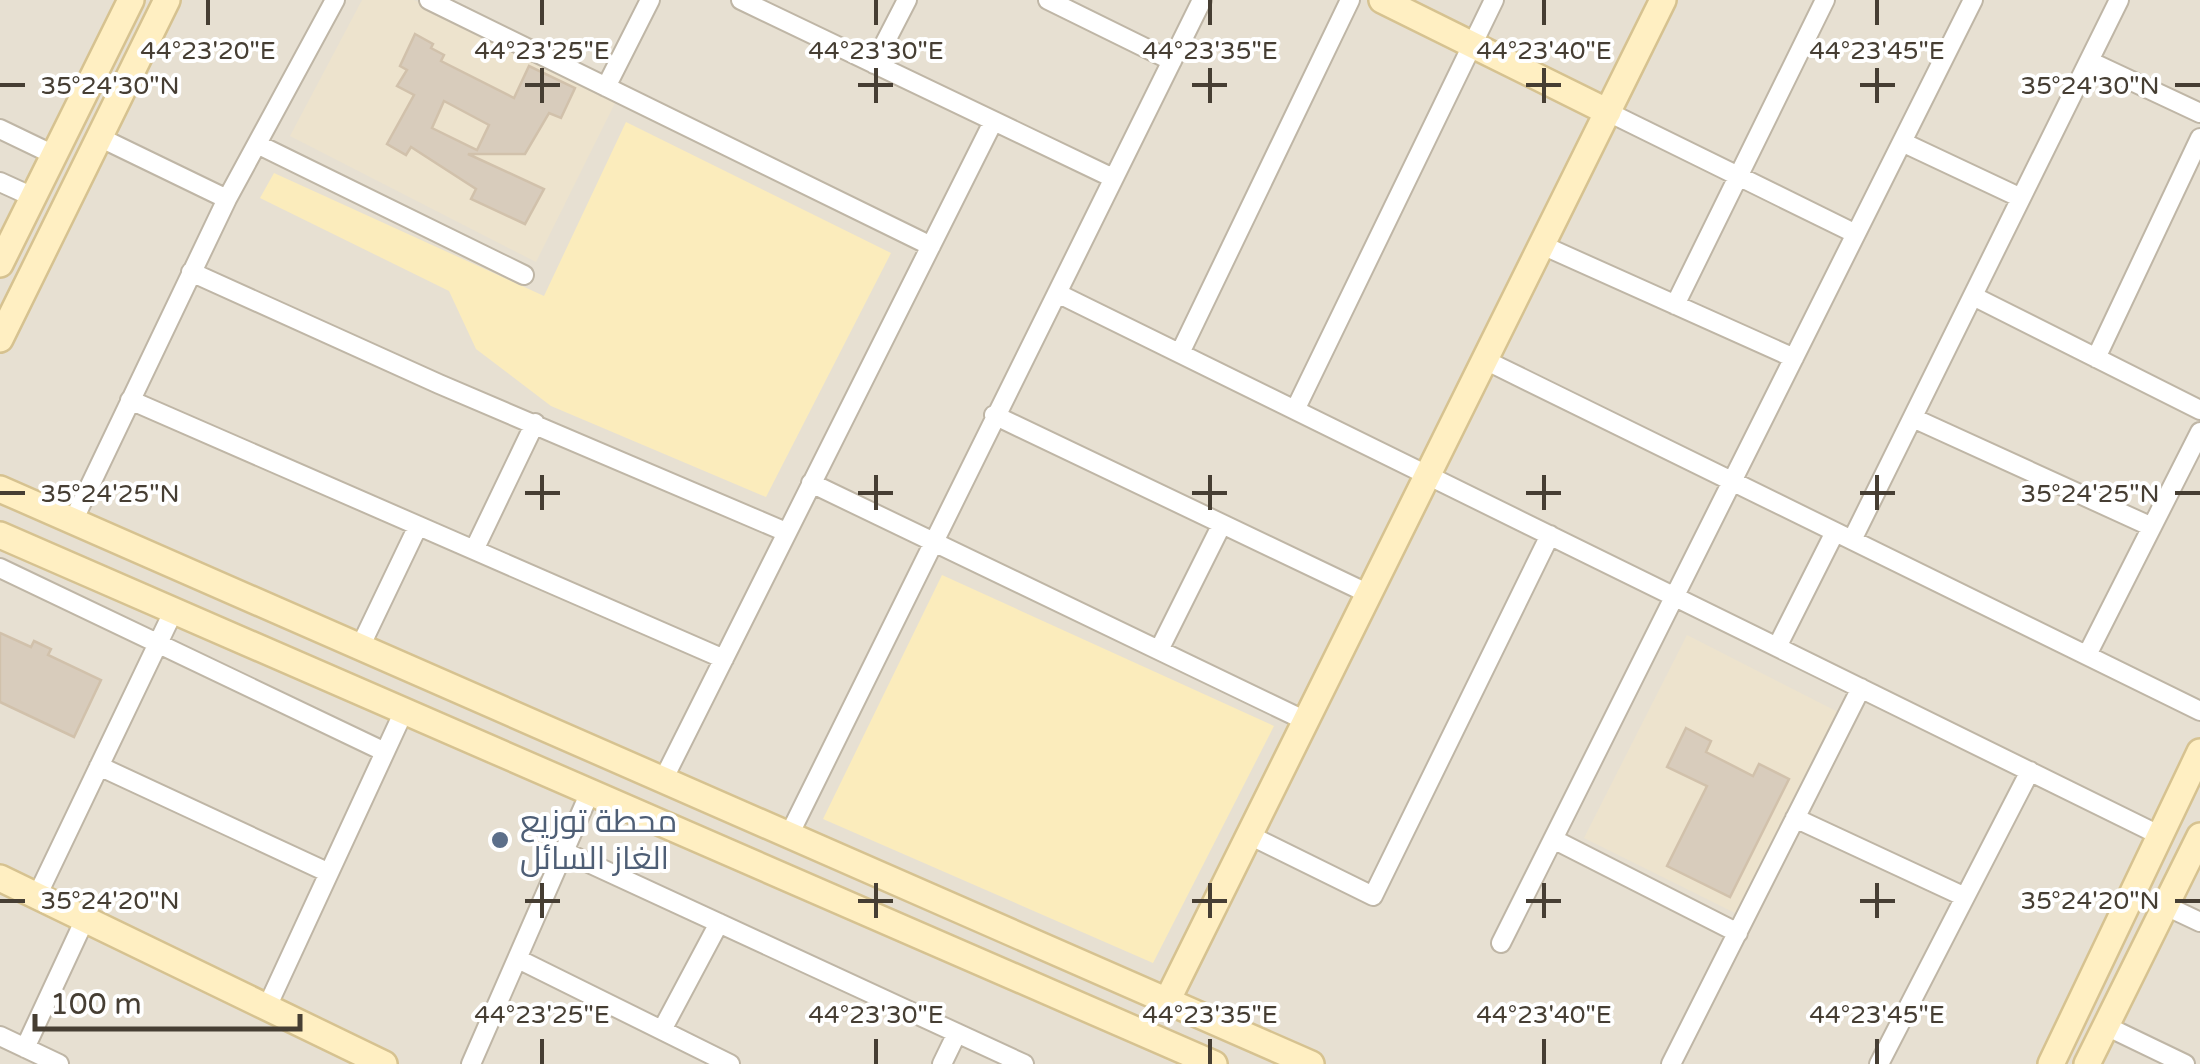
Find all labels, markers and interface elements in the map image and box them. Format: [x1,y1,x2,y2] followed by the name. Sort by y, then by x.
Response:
[140,36,276,66] text: 44°23'20"E
[474,36,610,66] text: 44°23'25"E
[808,36,944,66] text: 44°23'30"E
[1142,36,1278,66] text: 44°23'35"E
[1476,36,1612,66] text: 44°23'40"E
[1809,36,1945,66] text: 44°23'45"E
[40,71,180,101] text: 35°24'30"N
[2020,71,2160,101] text: 35°24'30"N
[40,479,180,509] text: 35°24'25"N
[2020,479,2160,509] text: 35°24'25"N
[520,803,677,878] place label: محطة توزيع الغاز السائل
[489,829,511,851] marker: محطة توزيع الغاز السائل
[40,886,180,916] text: 35°24'20"N
[2020,886,2160,916] text: 35°24'20"N
[35,969,300,1031] scale bar
[50,986,142,1023] text: 100 m
[474,1000,610,1030] text: 44°23'25"E
[808,1000,944,1030] text: 44°23'30"E
[1142,1000,1278,1030] text: 44°23'35"E
[1476,1000,1612,1030] text: 44°23'40"E
[1809,1000,1945,1030] text: 44°23'45"E

